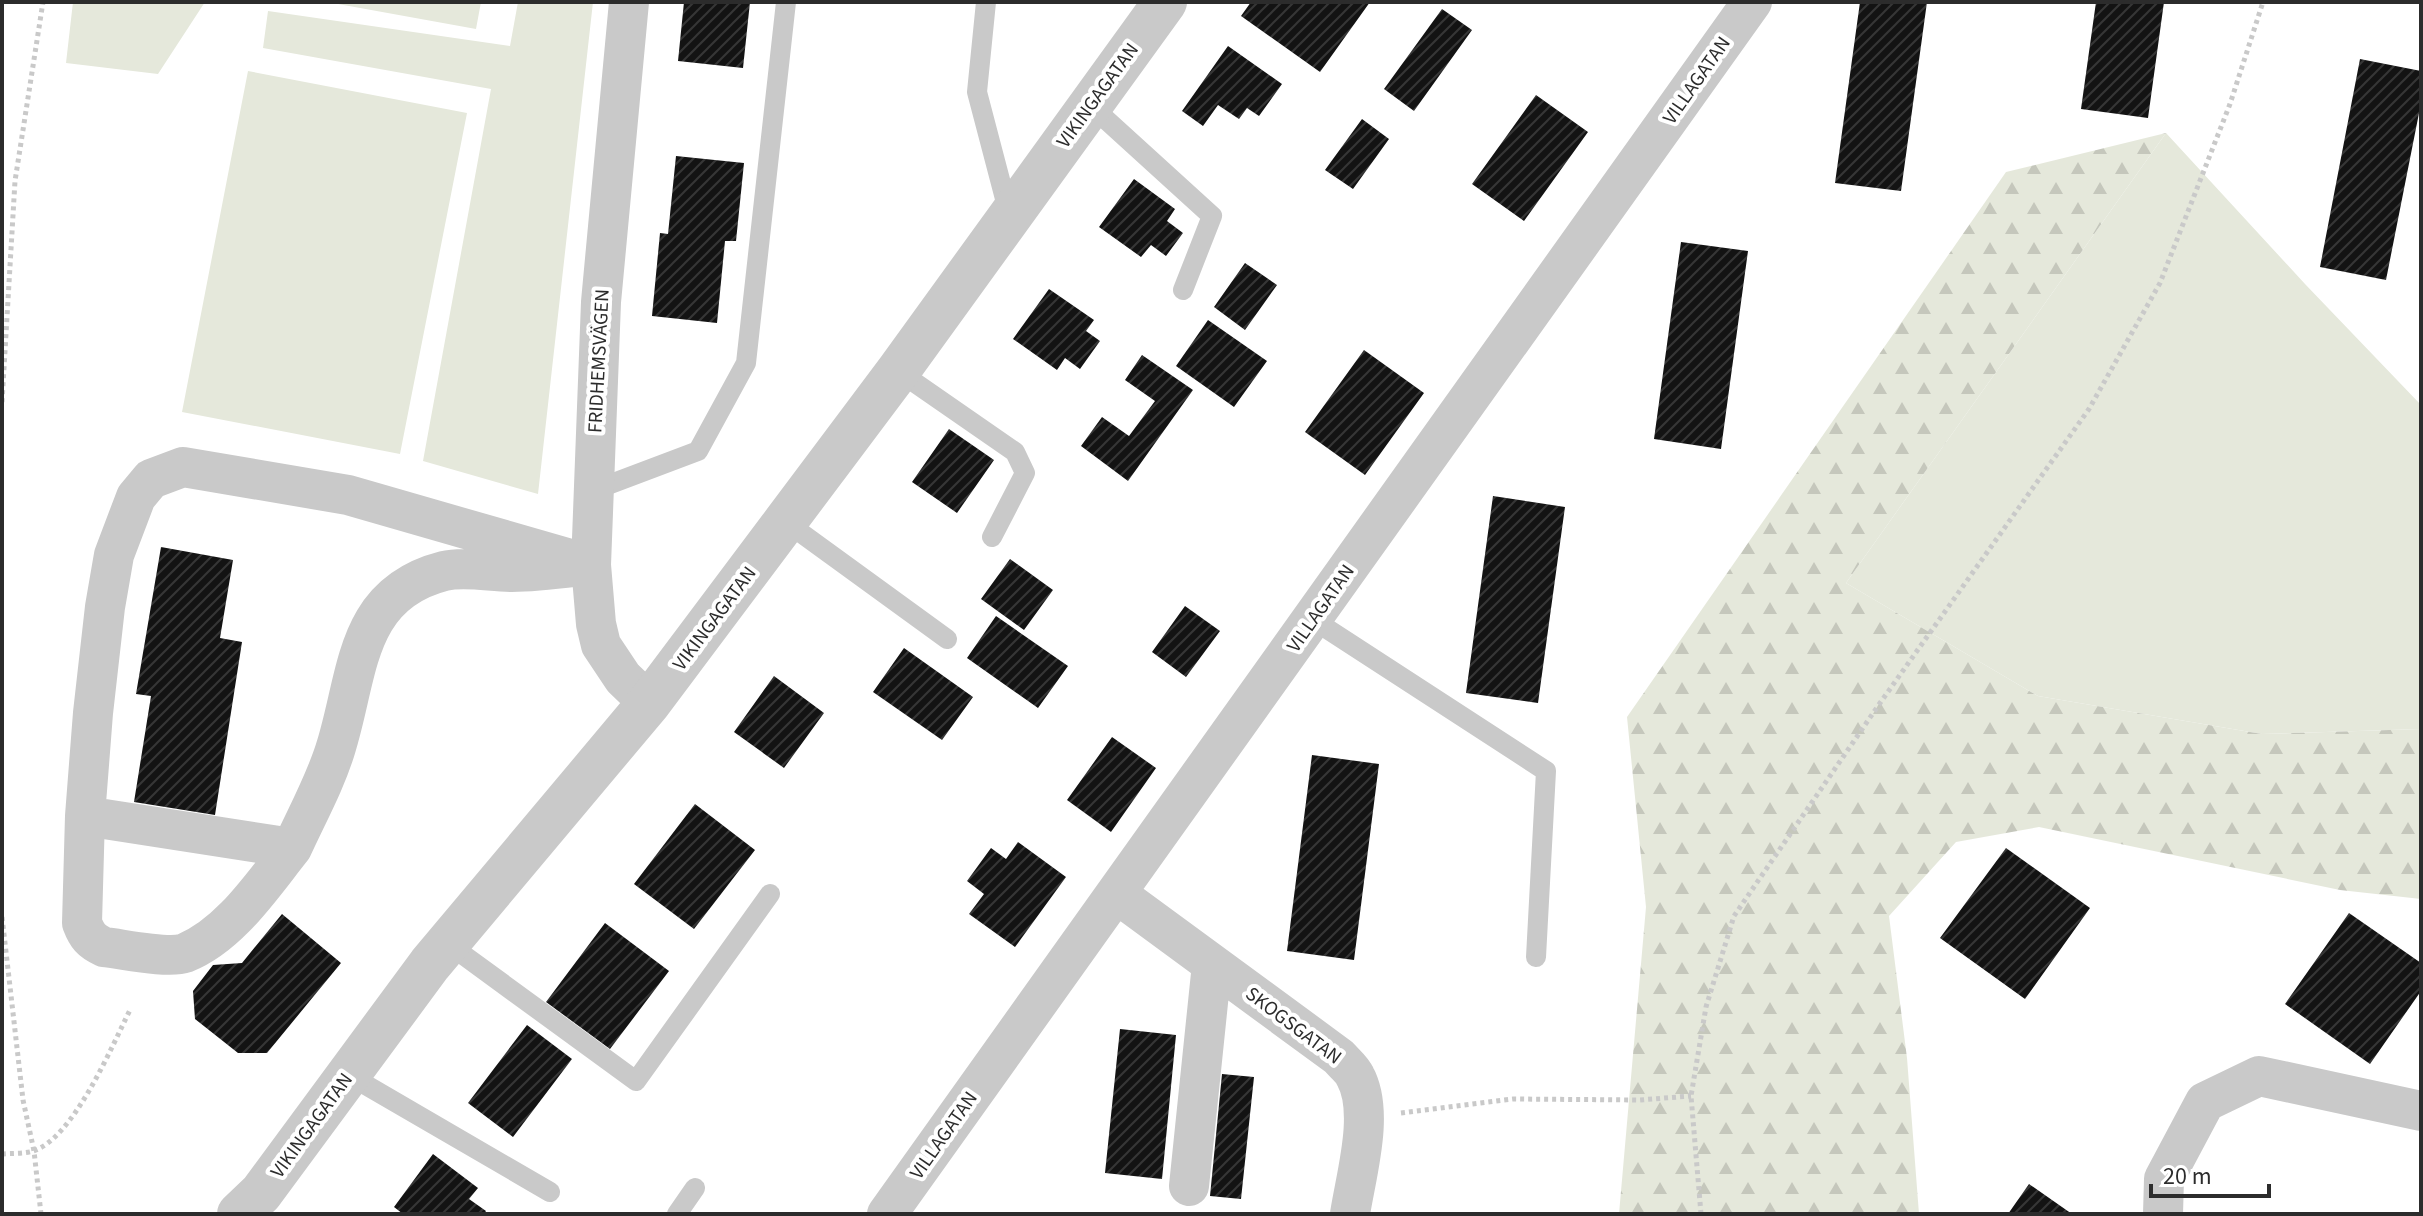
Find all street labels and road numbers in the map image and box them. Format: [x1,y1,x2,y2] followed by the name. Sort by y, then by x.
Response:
[1656,31,1737,130] street label: VILLAGATAN
[1050,37,1146,154] street label: VIKINGAGATAN
[581,288,617,434] street label: FRIDHEMSVÄGEN
[1280,559,1361,658] street label: VILLAGATAN
[666,561,763,677] street label: VIKINGAGATAN
[1239,980,1347,1071] street label: SKOGSGATAN
[264,1067,360,1184] street label: VIKINGAGATAN
[903,1086,984,1185] street label: VILLAGATAN

